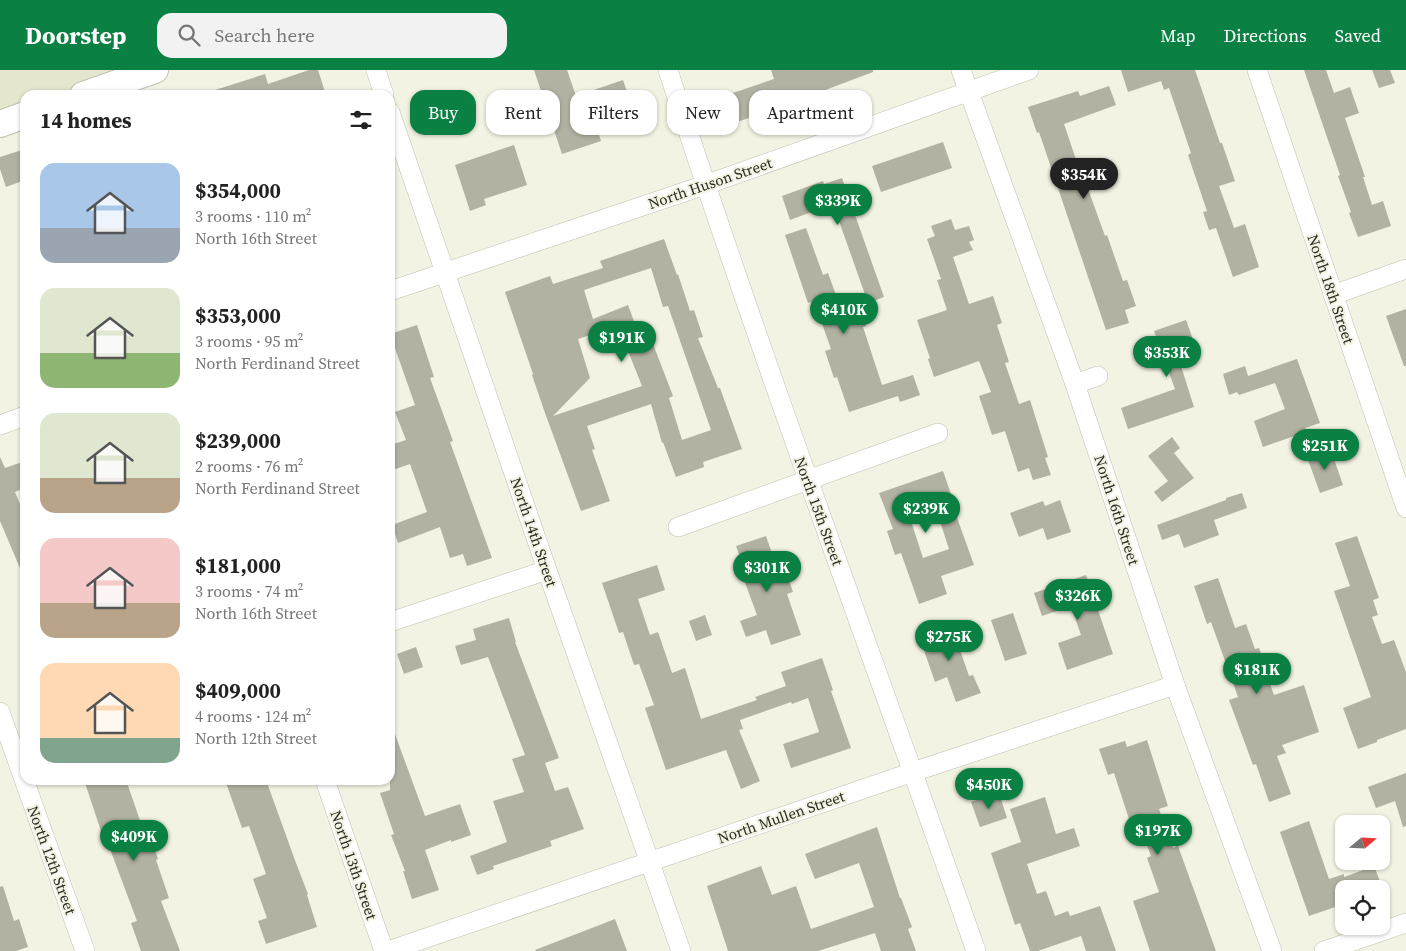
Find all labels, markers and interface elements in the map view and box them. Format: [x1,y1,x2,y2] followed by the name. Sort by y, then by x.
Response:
[157,13,507,58] search box
[25,19,127,52] text: Doorstep
[175,21,203,49] icon: search
[215,22,315,48] text: Search here
[1160,23,1196,48] text: Map
[1224,23,1307,48] text: Directions
[1335,23,1381,48] text: Saved
[410,90,476,135] chip: Buy
[486,90,560,135] chip: Rent
[570,90,657,135] chip: Filters
[667,90,739,135] chip: New
[749,90,872,135] chip: Apartment
[40,106,132,135] text: 14 homes
[347,106,375,134] icon: filters
[645,152,775,214] street label: North Huson Street
[1049,158,1119,200] pin: $354K
[1061,163,1107,185] text: $354K
[195,176,281,205] text: $354,000
[80,183,140,243] icon: home
[803,184,873,226] pin: $339K
[815,189,861,211] text: $339K
[195,205,311,227] text: 3 rooms · 110 m²
[195,227,317,249] text: North 16th Street
[1302,232,1360,347] street label: North 18th Street
[809,292,879,335] pin: $410K
[821,298,867,320] text: $410K
[195,301,281,330] text: $353,000
[80,308,140,368] icon: home
[587,320,657,363] pin: $191K
[599,326,645,348] text: $191K
[195,330,303,352] text: 3 rooms · 95 m²
[1132,336,1202,378] pin: $353K
[1144,341,1190,363] text: $353K
[195,352,360,374] text: North Ferdinand Street
[195,426,281,455] text: $239,000
[1290,428,1360,471] pin: $251K
[80,433,140,493] icon: home
[1302,434,1348,456] text: $251K
[1089,452,1145,568] street label: North 16th Street
[790,454,848,568] street label: North 15th Street
[195,455,303,477] text: 2 rooms · 76 m²
[505,475,563,590] street label: North 14th Street
[195,477,360,499] text: North Ferdinand Street
[891,492,961,534] pin: $239K
[903,497,949,519] text: $239K
[732,550,802,593] pin: $301K
[195,551,281,580] text: $181,000
[744,556,790,578] text: $301K
[80,558,140,618] icon: home
[1043,578,1113,621] pin: $326K
[195,580,303,602] text: 3 rooms · 74 m²
[1055,584,1101,606] text: $326K
[195,602,317,624] text: North 16th Street
[914,620,984,662] pin: $275K
[926,625,972,647] text: $275K
[1222,652,1292,695] pin: $181K
[1234,658,1280,680] text: $181K
[195,676,281,705] text: $409,000
[80,683,140,743] icon: home
[195,705,311,727] text: 4 rooms · 124 m²
[195,727,317,749] text: North 12th Street
[954,768,1024,810] pin: $450K
[966,773,1012,795] text: $450K
[715,785,847,849] street label: North Mullen Street
[23,803,81,917] street label: North 12th Street
[325,808,383,923] street label: North 13th Street
[1123,814,1193,856] pin: $197K
[1335,815,1390,870] north arrow
[1335,815,1390,935] map controls
[1135,819,1181,841] text: $197K
[99,820,169,862] pin: $409K
[111,825,157,847] text: $409K
[1335,880,1390,935] button: locate

